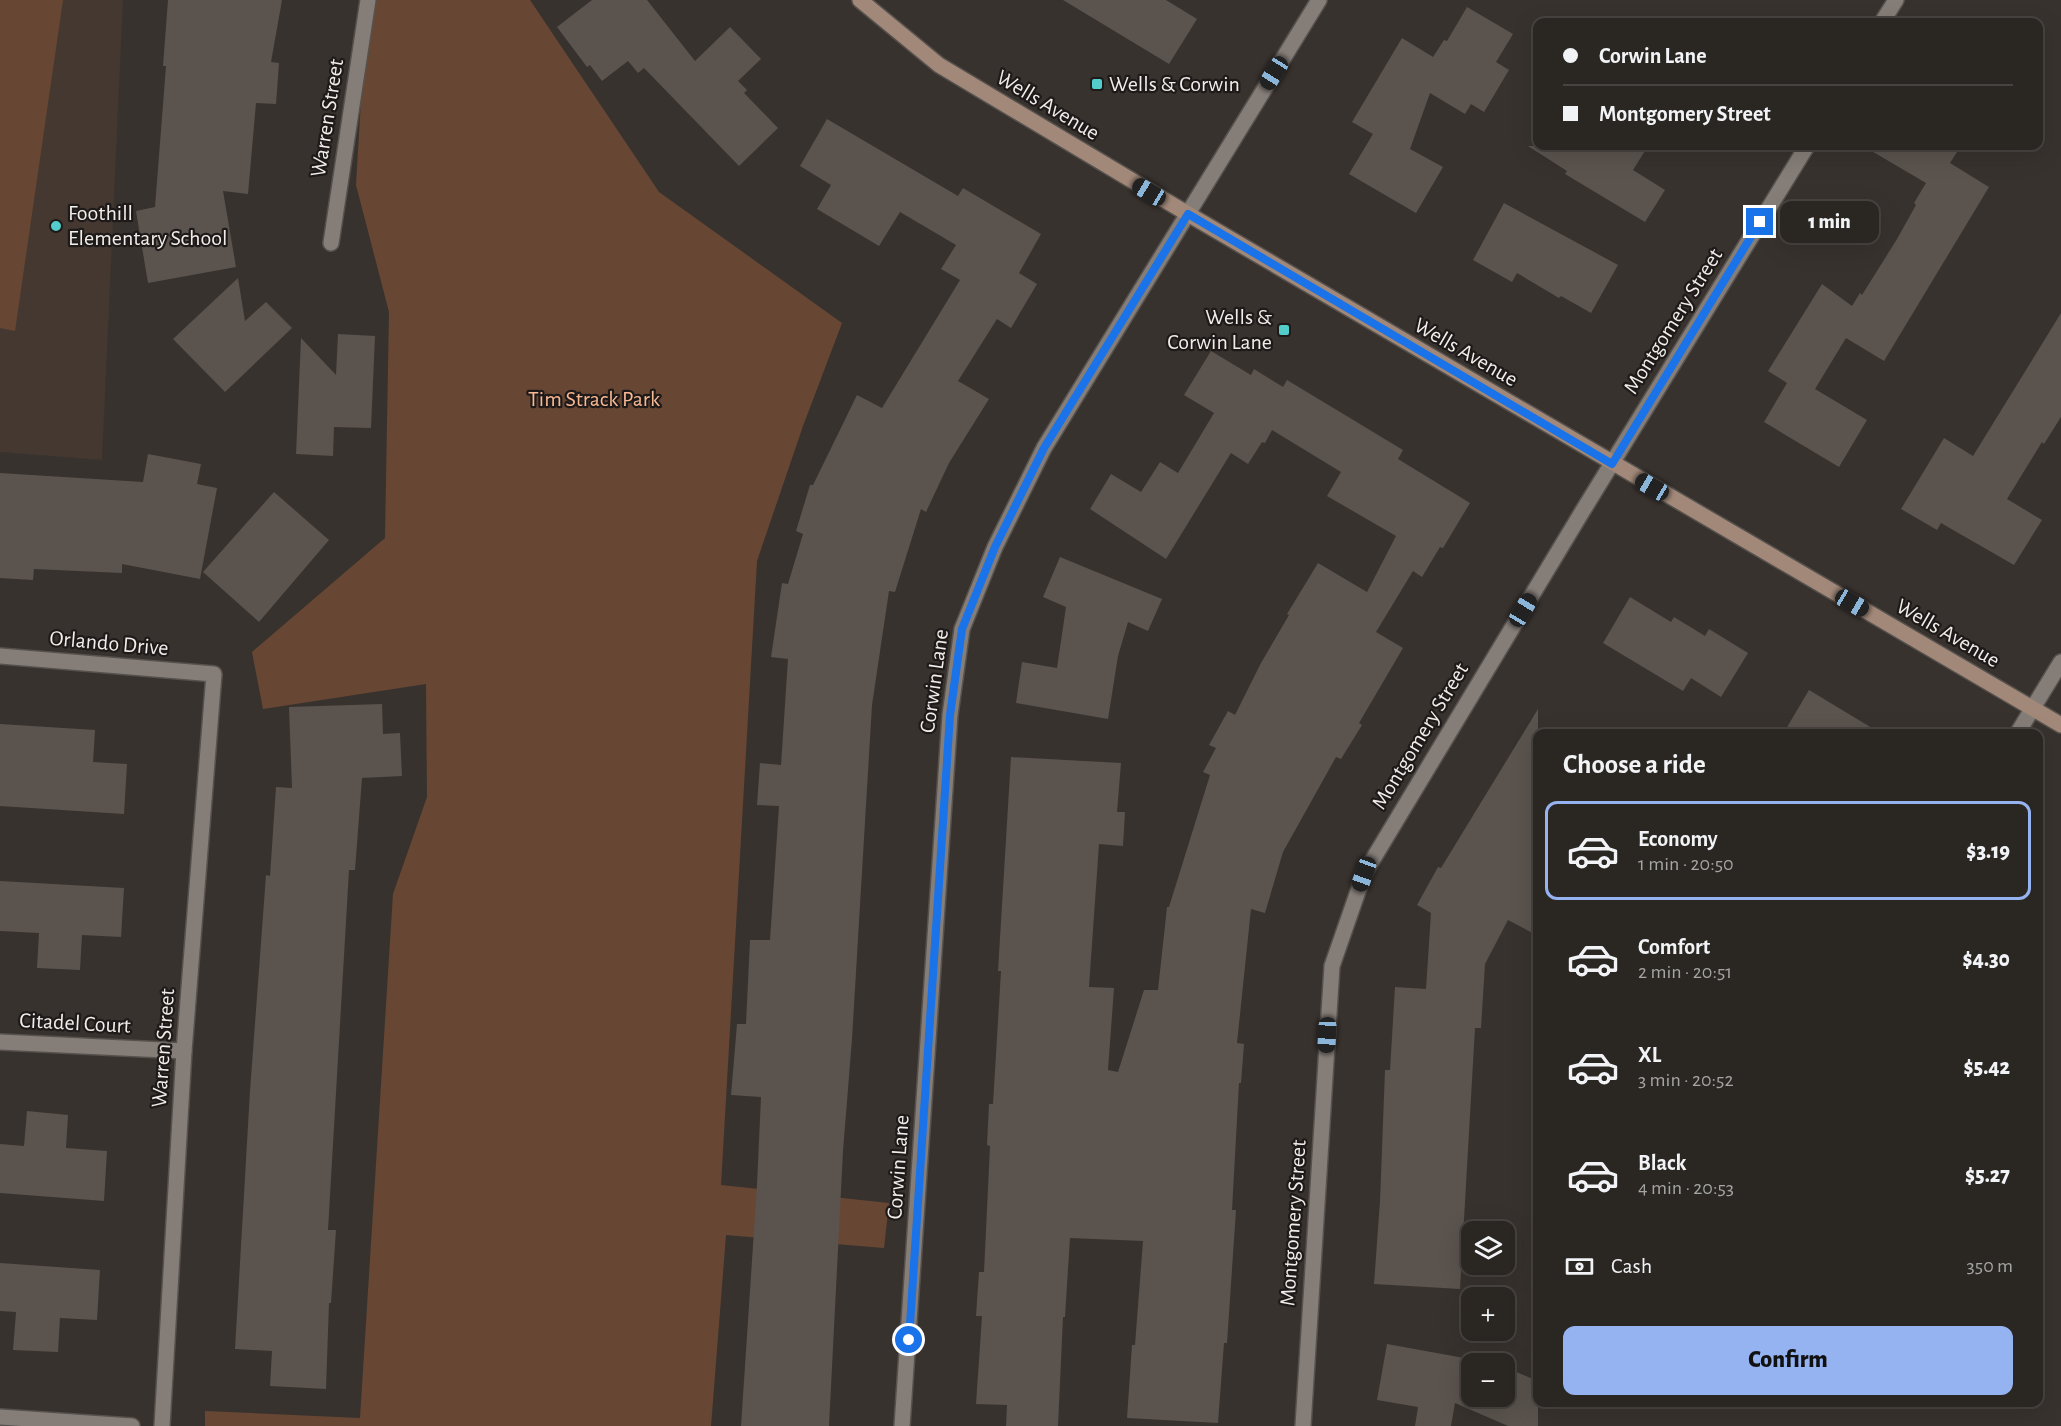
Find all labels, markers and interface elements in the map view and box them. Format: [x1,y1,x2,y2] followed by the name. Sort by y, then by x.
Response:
[1599,45,1707,67] text: Corwin Lane
[1257,53,1291,93] car
[307,57,347,179] street label: Warren Street
[993,66,1103,144] street label: Wells Avenue
[1109,73,1240,95] place label: Wells & Corwin
[1090,77,1104,91] marker: Wells & Corwin
[1599,103,1771,125] text: Montgomery Street
[1129,175,1169,209] car
[1781,201,1880,243] callout: 1 min
[68,202,228,249] place label: Foothill Elementary School
[1746,208,1773,235] route end
[1808,212,1851,232] text: 1 min
[49,219,63,233] marker: Foothill Elementary School
[1620,245,1726,397] street label: Montgomery Street
[1167,306,1273,353] place label: Wells & Corwin Lane
[1410,314,1522,390] street label: Wells Avenue
[1277,323,1291,337] marker: Wells & Corwin Lane
[528,388,660,410] park label: Tim Strack Park
[1632,470,1672,504] car
[1832,586,1872,620] car
[1506,590,1540,630] car
[1892,595,2004,671] street label: Wells Avenue
[49,627,169,659] street label: Orlando Drive
[916,628,952,734] street label: Corwin Lane
[1368,659,1472,813] street label: Montgomery Street
[1563,751,1706,778] text: Choose a ride
[1566,824,1620,878] icon: car
[1638,828,1718,850] text: Economy
[1966,840,2010,862] text: $3.19
[1349,854,1379,894] car
[1638,854,1734,874] text: 1 min · 20:50
[1566,932,1620,986] icon: car
[1638,936,1710,958] text: Comfort
[1963,948,2010,970] text: $4.30
[1638,962,1732,982] text: 2 min · 20:51
[148,988,178,1108] street label: Warren Street
[19,1009,131,1037] street label: Citadel Court
[1317,1017,1337,1053] car
[1566,1040,1620,1094] icon: car
[1638,1044,1661,1066] text: XL
[1963,1056,2010,1078] text: $5.42
[1638,1070,1734,1090] text: 3 min · 20:52
[883,1114,913,1220] street label: Corwin Lane
[1276,1139,1310,1307] street label: Montgomery Street
[1566,1148,1620,1202] icon: car
[1638,1152,1686,1174] text: Black
[1965,1164,2010,1186] text: $5.27
[1638,1178,1734,1198] text: 4 min · 20:53
[1461,1221,1515,1407] map controls
[1461,1221,1515,1275] button: layers
[1563,1250,1596,1283] icon: cash
[1611,1255,1652,1277] text: Cash
[1967,1256,2013,1276] text: 350 m
[1461,1287,1515,1341] button: +
[895,1326,922,1353] route start
[1563,1326,2013,1395] button: Confirm
[1461,1353,1515,1407] button: −

